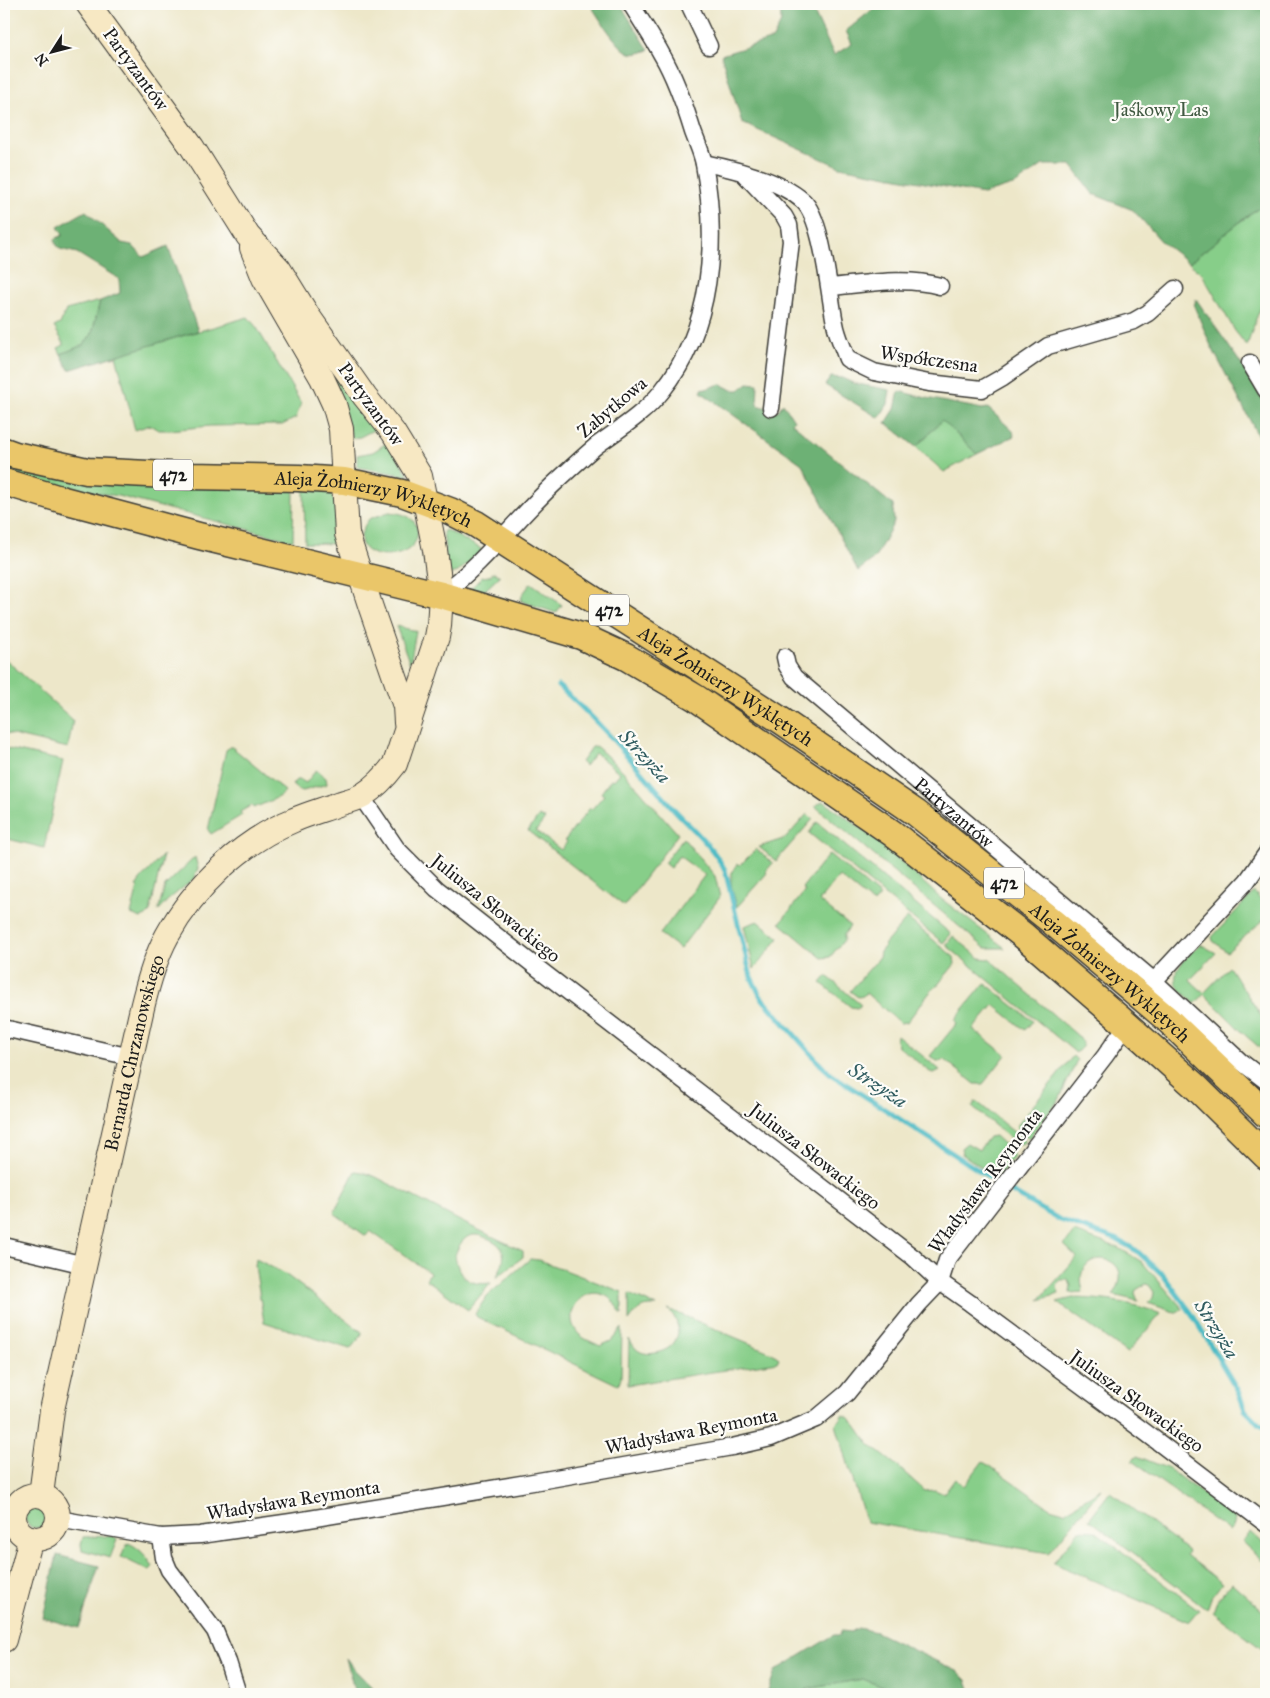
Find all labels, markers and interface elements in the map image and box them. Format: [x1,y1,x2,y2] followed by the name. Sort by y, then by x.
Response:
[98,23,174,116] street label: Partyzantów
[28,28,78,78] north arrow
[31,49,52,69] text: N
[1112,98,1208,122] park label: Jaśkowy Las
[879,341,980,377] street label: Współczesna
[333,358,409,451] street label: Partyzantów
[573,371,652,443] street label: Zabytkowa
[153,460,193,490] road number: 472
[273,466,477,532] street label: Aleja Żołnierzy Wyklętych
[589,594,629,626] road number: 472
[633,620,818,751] street label: Aleja Żołnierzy Wyklętych
[613,723,676,788] water label: Strzyża
[910,772,999,853] street label: Partyzantów
[424,847,566,968] street label: Juliusza Słowackiego
[984,868,1024,898] road number: 472
[1025,896,1196,1047] street label: Aleja Żołnierzy Wyklętych
[99,951,169,1154] street label: Bernarda Chrzanowskiego
[843,1057,912,1113] water label: Strzyża
[743,1096,885,1215] street label: Juliusza Słowackiego
[923,1103,1047,1258] street label: Władysława Reymonta
[1189,1294,1244,1363] water label: Strzyża
[1063,1343,1209,1458] street label: Juliusza Słowackiego
[603,1403,780,1459] street label: Władysława Reymonta
[205,1475,382,1525] street label: Władysława Reymonta

